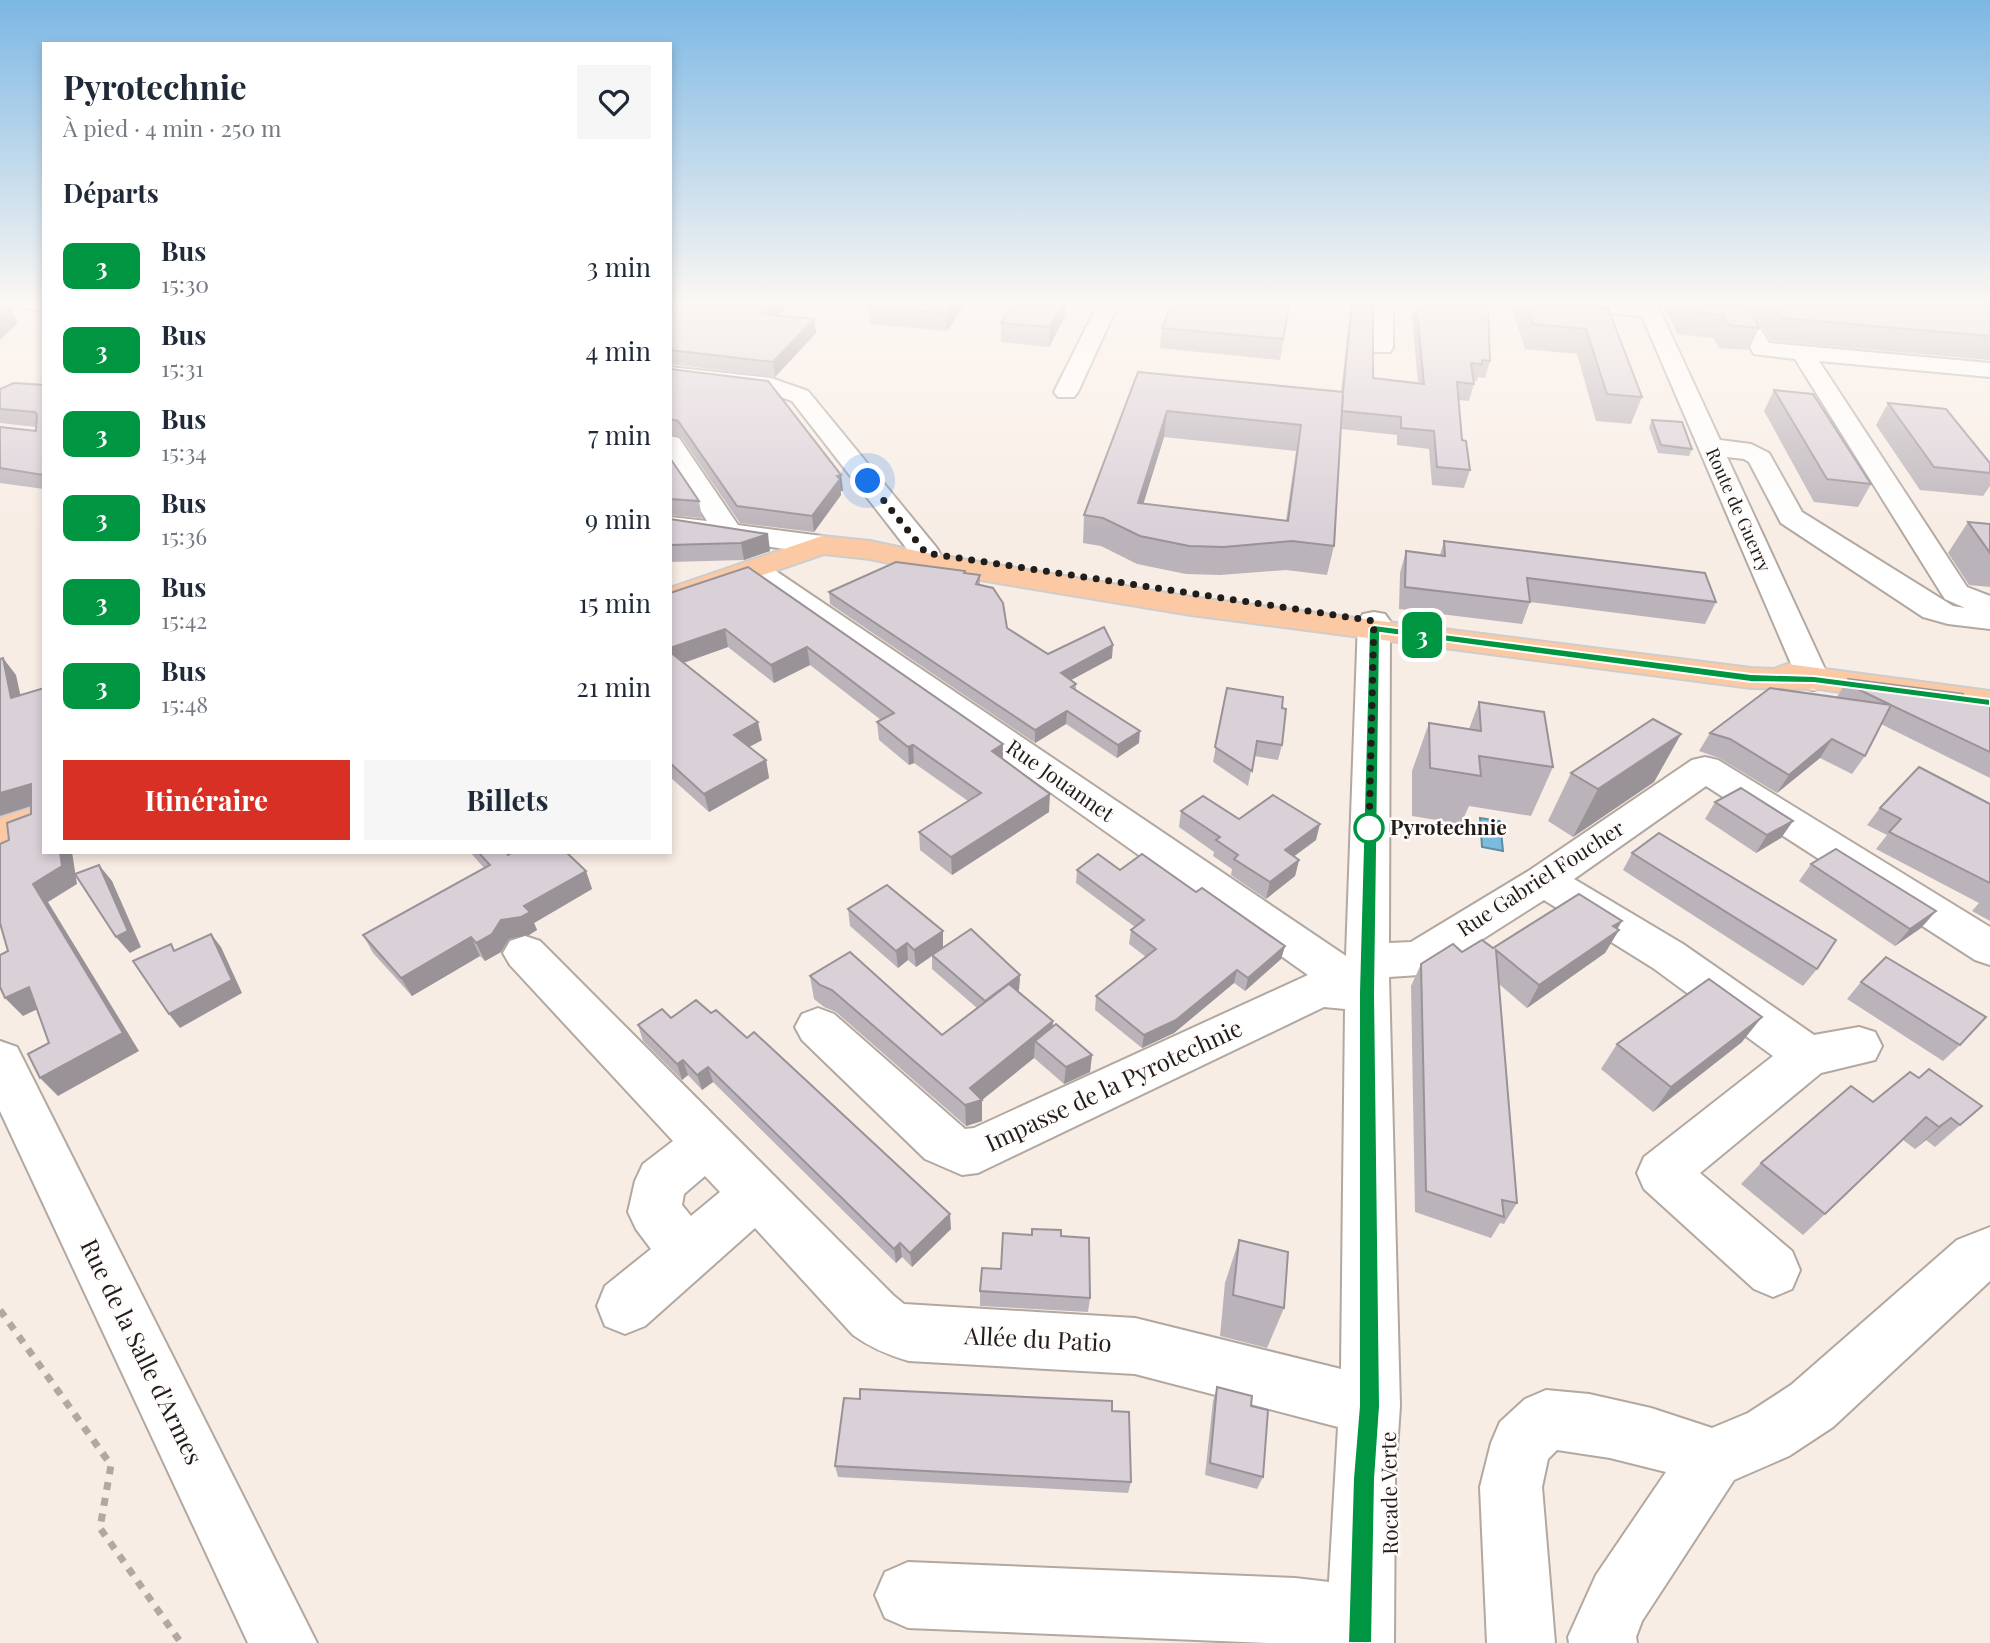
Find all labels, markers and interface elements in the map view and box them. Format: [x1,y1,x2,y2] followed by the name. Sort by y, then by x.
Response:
[63,64,247,108] text: Pyrotechnie
[577,65,651,139] button: heart
[63,112,281,143] text: À pied · 4 min · 250 m
[63,175,159,210] text: Départs
[161,233,206,268] text: Bus
[587,249,651,284] text: 3 min
[96,250,107,282] text: 3
[161,268,209,299] text: 15:30
[161,317,206,352] text: Bus
[585,333,651,368] text: 4 min
[96,334,107,366] text: 3
[161,352,204,383] text: 15:31
[161,401,206,436] text: Bus
[588,417,651,452] text: 7 min
[96,418,107,450] text: 3
[161,436,207,467] text: 15:34
[1701,444,1777,575] street label: Route de Guerry
[850,463,885,498] your location
[161,485,206,520] text: Bus
[585,501,651,536] text: 9 min
[96,502,107,534] text: 3
[161,520,207,551] text: 15:36
[161,569,206,604] text: Bus
[579,585,651,620] text: 15 min
[96,586,107,618] text: 3
[161,604,207,635] text: 15:42
[1399,612,1445,658] line badge: 3
[1416,619,1428,651] text: 3
[161,653,206,688] text: Bus
[576,669,651,704] text: 21 min
[96,670,107,702] text: 3
[161,688,208,719] text: 15:48
[1002,732,1121,827] street label: Rue Jouannet
[63,760,350,840] button: Itinéraire
[364,760,651,840] button: Billets
[1390,812,1507,840] place label: Pyrotechnie
[1451,812,1629,942] street label: Rue Gabriel Foucher
[1354,813,1384,843] marker: Pyrotechnie
[979,1010,1247,1158] street label: Impasse de la Pyrotechnie
[74,1233,211,1469] street label: Rue de la Salle d'Armes
[963,1318,1112,1358] street label: Allée du Patio
[1373,1431,1403,1555] street label: Rocade Verte

